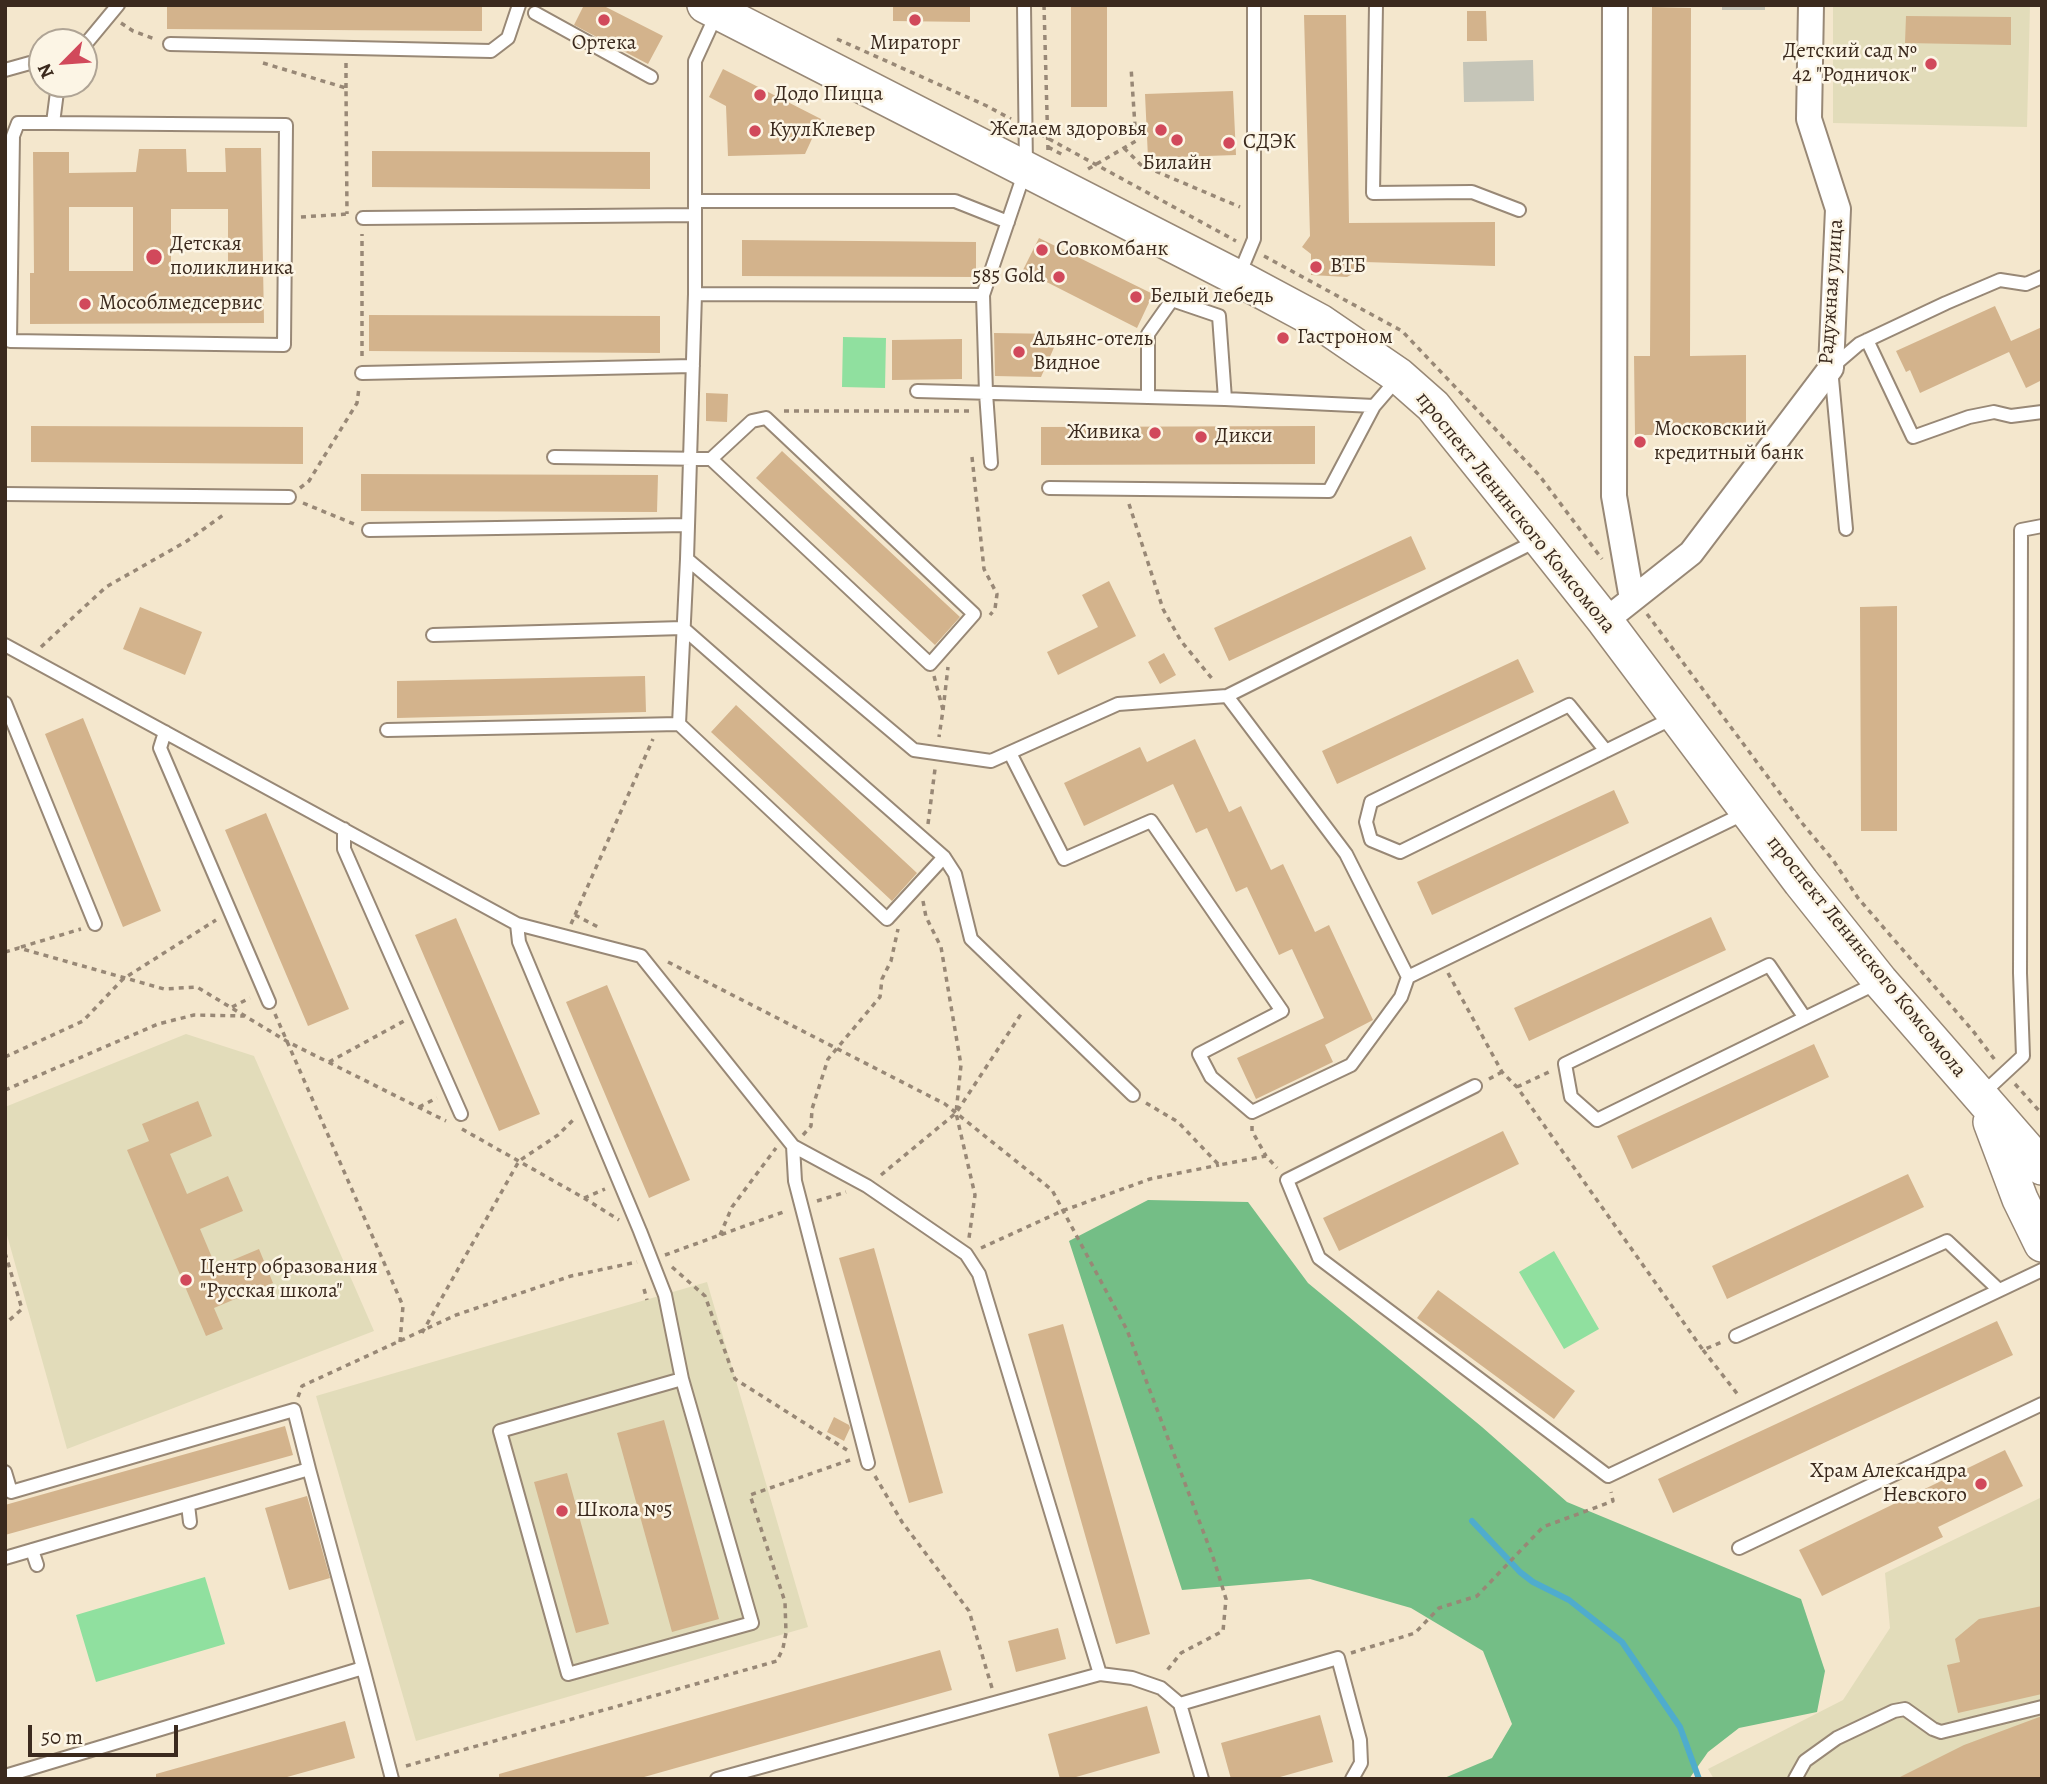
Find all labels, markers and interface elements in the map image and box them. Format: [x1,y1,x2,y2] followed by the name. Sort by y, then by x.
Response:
[596,12,612,28] marker: Ортека
[907,12,923,28] marker: Мираторг
[28,28,98,98] north arrow
[572,31,636,57] place label: Ортека
[870,31,960,57] place label: Мираторг
[1783,39,1917,89] place label: Детский сад № 42 "Родничок"
[1923,56,1939,72] marker: Детский сад № 42 "Родничок"
[31,59,60,83] text: N
[774,82,883,108] place label: Додо Пицца
[752,87,768,103] marker: Додо Пицца
[990,117,1147,143] place label: Желаем здоровья
[769,118,875,144] place label: КуулКлевер
[1153,122,1169,138] marker: Желаем здоровья
[747,123,763,139] marker: КуулКлевер
[1243,130,1296,156] place label: СДЭК
[1169,132,1185,148] marker: Билайн
[1221,135,1237,151] marker: СДЭК
[1142,151,1212,177] place label: Билайн
[1814,218,1850,366] street label: Радужная улица
[170,232,294,282] place label: Детская поликлиника
[1056,237,1168,263] place label: Совкомбанк
[1034,242,1050,258] marker: Совкомбанк
[144,247,164,267] marker: Детская поликлиника
[1330,254,1366,280] place label: ВТБ
[1308,259,1324,275] marker: ВТБ
[972,264,1045,290] place label: 585 Gold
[1051,269,1067,285] marker: 585 Gold
[1150,284,1273,310] place label: Белый лебедь
[1128,289,1144,305] marker: Белый лебедь
[99,291,263,317] place label: Мособлмедсервис
[77,296,93,312] marker: Мособлмедсервис
[1297,325,1393,351] place label: Гастроном
[1033,327,1153,377] place label: Альянс-отель Видное
[1275,330,1291,346] marker: Гастроном
[1011,344,1027,360] marker: Альянс-отель Видное
[1410,387,1620,639] street label: проспект Ленинского Комсомола
[1654,417,1804,467] place label: Московский кредитный банк
[1067,420,1141,446] place label: Живика
[1215,424,1273,450] place label: Дикси
[1147,425,1163,441] marker: Живика
[1193,429,1209,445] marker: Дикси
[1632,434,1648,450] marker: Московский кредитный банк
[1761,831,1971,1083] street label: проспект Ленинского Комсомола
[200,1255,378,1305] place label: Центр образования "Русская школа"
[178,1272,194,1288] marker: Центр образования "Русская школа"
[1810,1459,1967,1509] place label: Храм Александра Невского
[1973,1476,1989,1492] marker: Храм Александра Невского
[576,1498,673,1524] place label: Школа №5
[554,1503,570,1519] marker: Школа №5
[32,1710,182,1754] scale bar
[41,1723,83,1751] text: 50 m

